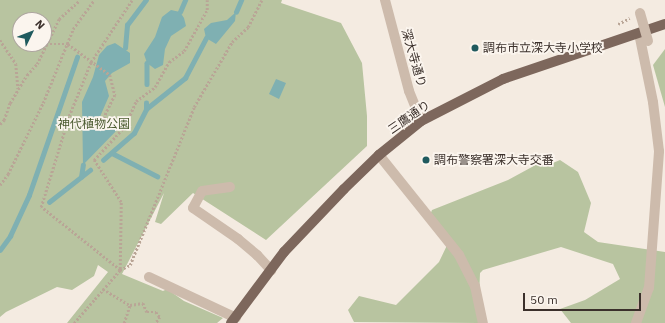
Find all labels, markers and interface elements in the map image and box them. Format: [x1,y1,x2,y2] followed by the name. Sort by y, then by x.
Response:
[12,12,52,52] north arrow
[32,17,48,32] text: N
[399,27,429,89] street label: 深大寺通り
[483,41,603,55] place label: 調布市立深大寺小学校
[470,43,480,53] marker: 調布市立深大寺小学校
[385,97,433,137] street label: 三鷹通り
[58,117,130,131] park label: 神代植物公園
[434,153,554,167] place label: 調布警察署深大寺交番
[421,155,431,165] marker: 調布警察署深大寺交番
[525,285,643,311] scale bar
[530,292,558,307] text: 50 m

